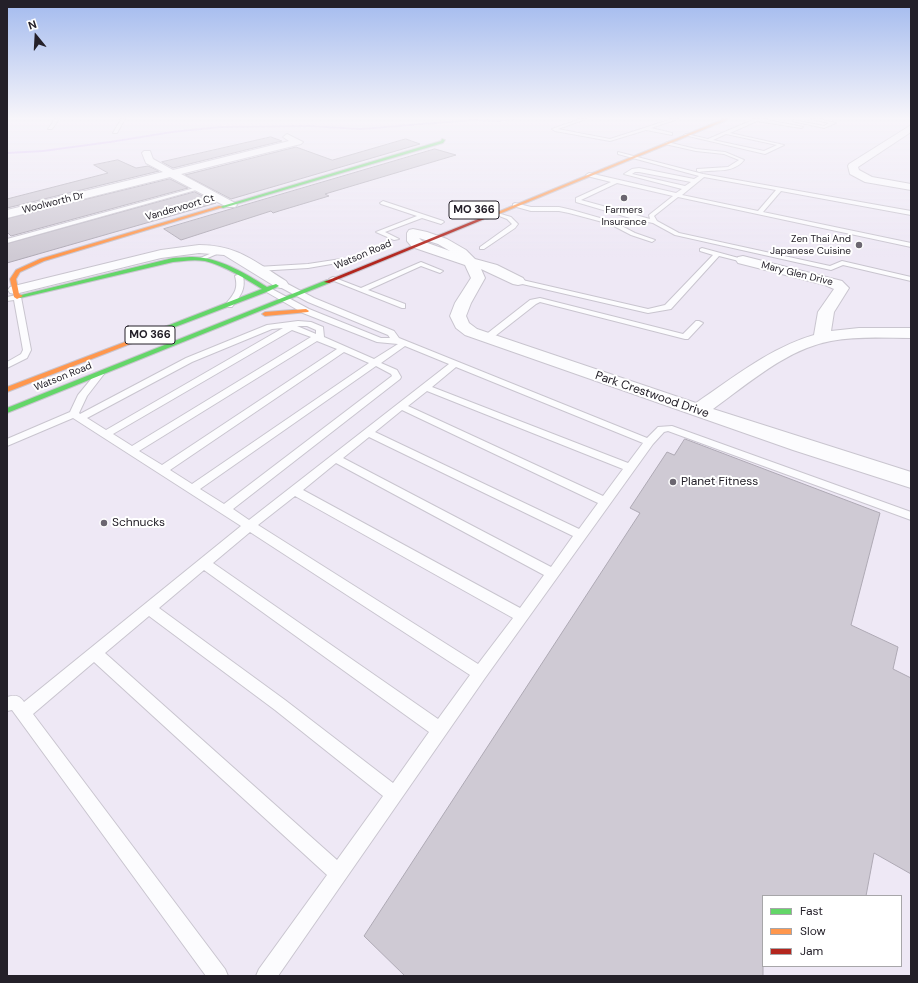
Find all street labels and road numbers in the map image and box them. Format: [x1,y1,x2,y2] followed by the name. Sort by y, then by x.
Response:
[21,190,85,216] street label: Woolworth Dr
[144,192,216,224] street label: Vandervoort Ct
[449,201,499,219] road number: MO 366
[333,238,393,272] street label: Watson Road
[760,259,834,289] street label: Mary Glen Drive
[125,326,175,344] road number: MO 366
[32,360,94,394] street label: Watson Road
[593,369,711,421] street label: Park Crestwood Drive

